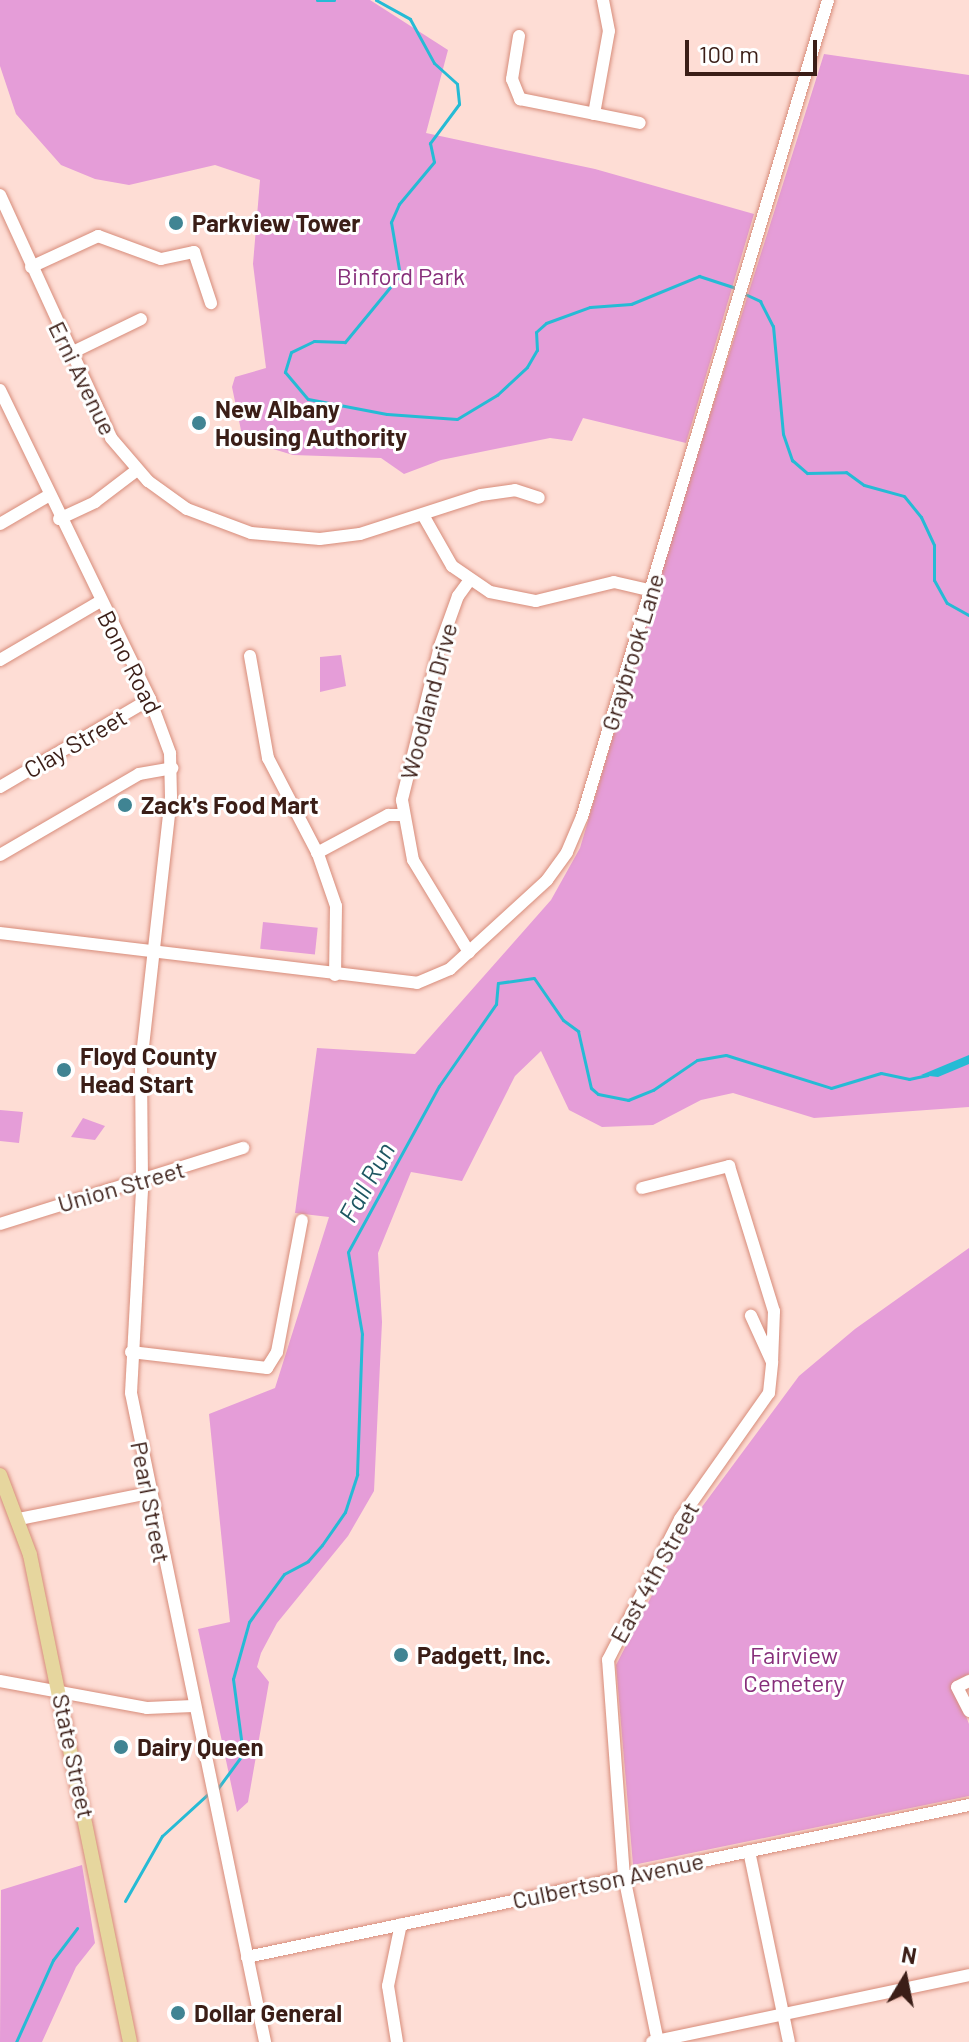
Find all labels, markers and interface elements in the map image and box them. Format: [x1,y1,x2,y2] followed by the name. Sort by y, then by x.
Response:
[689,24,821,74] scale bar
[699,39,759,68] text: 100 m
[192,209,360,237] place label: Parkview Tower
[167,214,185,232] marker: Parkview Tower
[337,262,465,290] park label: Binford Park
[43,316,123,440] street label: Erni Avenue
[215,395,407,451] place label: New Albany Housing Authority
[190,414,208,432] marker: New Albany Housing Authority
[594,570,670,734] street label: Graybrook Lane
[92,606,168,718] street label: Bono Road
[393,619,463,783] street label: Woodland Drive
[19,702,131,784] street label: Clay Street
[141,791,319,819] place label: Zack's Food Mart
[116,796,134,814] marker: Zack's Food Mart
[80,1042,217,1098] place label: Floyd County Head Start
[55,1061,73,1079] marker: Floyd County Head Start
[331,1136,401,1228] water label: Fall Run
[54,1154,188,1218] street label: Union Street
[125,1439,177,1565] street label: Pearl Street
[603,1496,705,1648] street label: East 4th Street
[417,1641,551,1669] place label: Padgett, Inc.
[743,1641,845,1697] park label: Fairview Cemetery
[392,1646,410,1664] marker: Padgett, Inc.
[47,1691,101,1821] street label: State Street
[137,1733,264,1761] place label: Dairy Queen
[112,1738,130,1756] marker: Dairy Queen
[510,1846,706,1914] street label: Culbertson Avenue
[865,1938,945,2018] north arrow
[900,1940,919,1968] text: N
[194,1999,342,2027] place label: Dollar General
[169,2004,187,2022] marker: Dollar General

